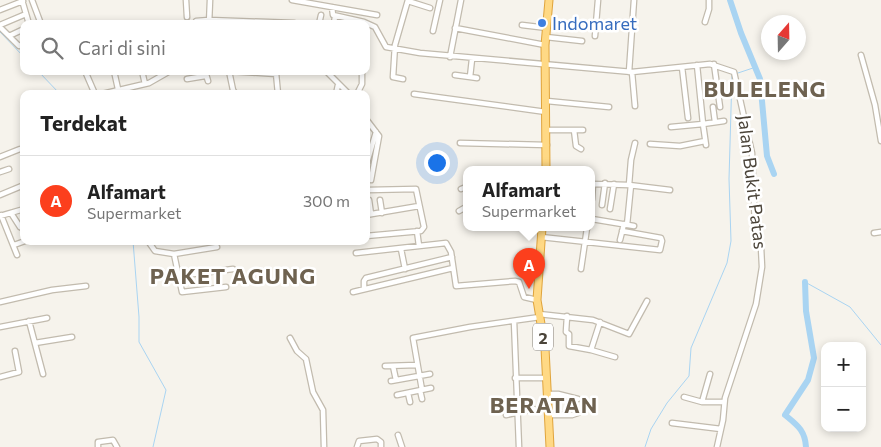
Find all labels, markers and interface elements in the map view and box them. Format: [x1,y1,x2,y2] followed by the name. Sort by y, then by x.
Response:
[552,12,637,34] place label: Indomaret
[761,15,806,60] north arrow
[536,17,548,29] marker: Indomaret
[20,20,370,75] search box
[38,34,66,62] icon: search
[78,36,166,59] text: Cari di sini
[704,75,826,102] district label: BULELENG
[40,110,127,135] text: Terdekat
[734,114,772,250] street label: Jalan Bukit Patas
[424,150,450,176] your location
[463,166,595,231] popup
[482,178,561,201] text: Alfamart
[87,180,166,203] text: Alfamart
[50,191,62,210] text: A
[303,191,350,210] text: 300 m
[482,201,576,220] text: Supermarket
[87,203,182,222] text: Supermarket
[513,248,545,289] pin: A
[150,262,316,289] district label: PAKET AGUNG
[533,324,553,351] road number: 2
[821,342,866,432] map controls
[821,342,866,387] button: +
[821,387,866,432] button: −
[490,391,598,418] district label: BERATAN

